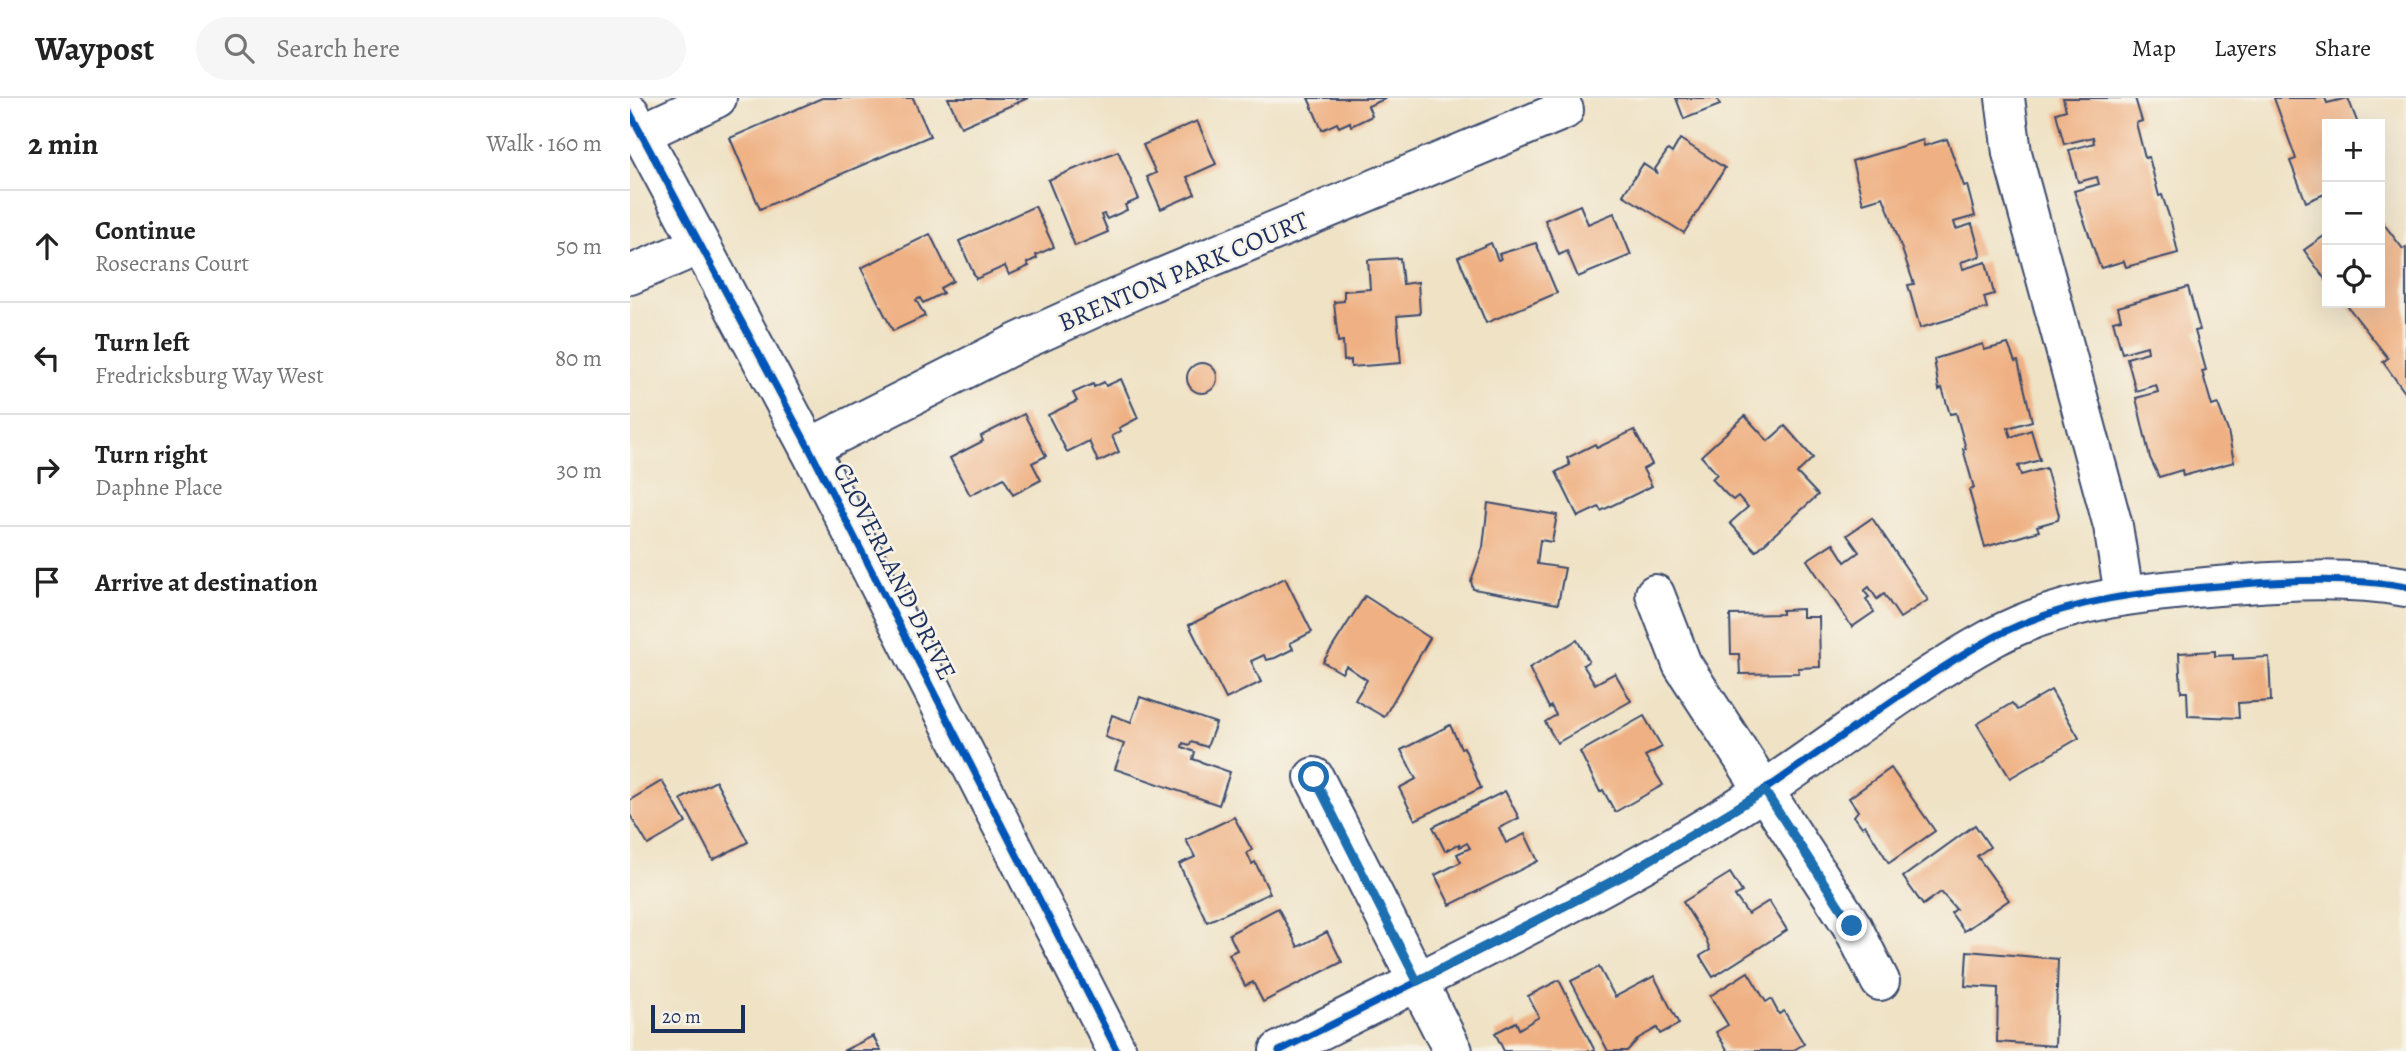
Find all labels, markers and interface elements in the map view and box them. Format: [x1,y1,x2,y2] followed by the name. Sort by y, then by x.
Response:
[196,17,686,80] search box
[35,26,154,71] text: Waypost
[220,29,258,67] icon: search
[276,31,400,66] text: Search here
[2132,32,2176,64] text: Map
[2214,32,2277,64] text: Layers
[2315,32,2371,64] text: Share
[2322,119,2385,308] map controls
[2322,119,2385,182] button: +
[28,124,98,164] text: 2 min
[487,128,602,159] text: Walk · 160 m
[2322,182,2385,245] button: −
[1053,203,1314,340] street label: BRENTON PARK COURT
[95,213,196,248] text: Continue
[28,227,66,265] icon: ahead
[556,231,602,262] text: 50 m
[2322,245,2385,308] button: locate
[95,248,249,279] text: Rosecrans Court
[95,325,190,360] text: Turn left
[28,339,66,377] icon: left
[555,343,602,374] text: 80 m
[95,360,324,391] text: Fredricksburg Way West
[95,437,208,472] text: Turn right
[28,451,66,489] icon: right
[556,455,602,486] text: 30 m
[825,456,965,686] street label: CLOVERLAND DRIVE
[95,472,223,503] text: Daphne Place
[28,563,66,601] icon: arrive
[95,565,318,600] text: Arrive at destination
[1298,761,1329,792] route start
[1836,910,1867,941] route end
[651,1002,746,1034] scale bar
[662,1004,701,1030] text: 20 m

